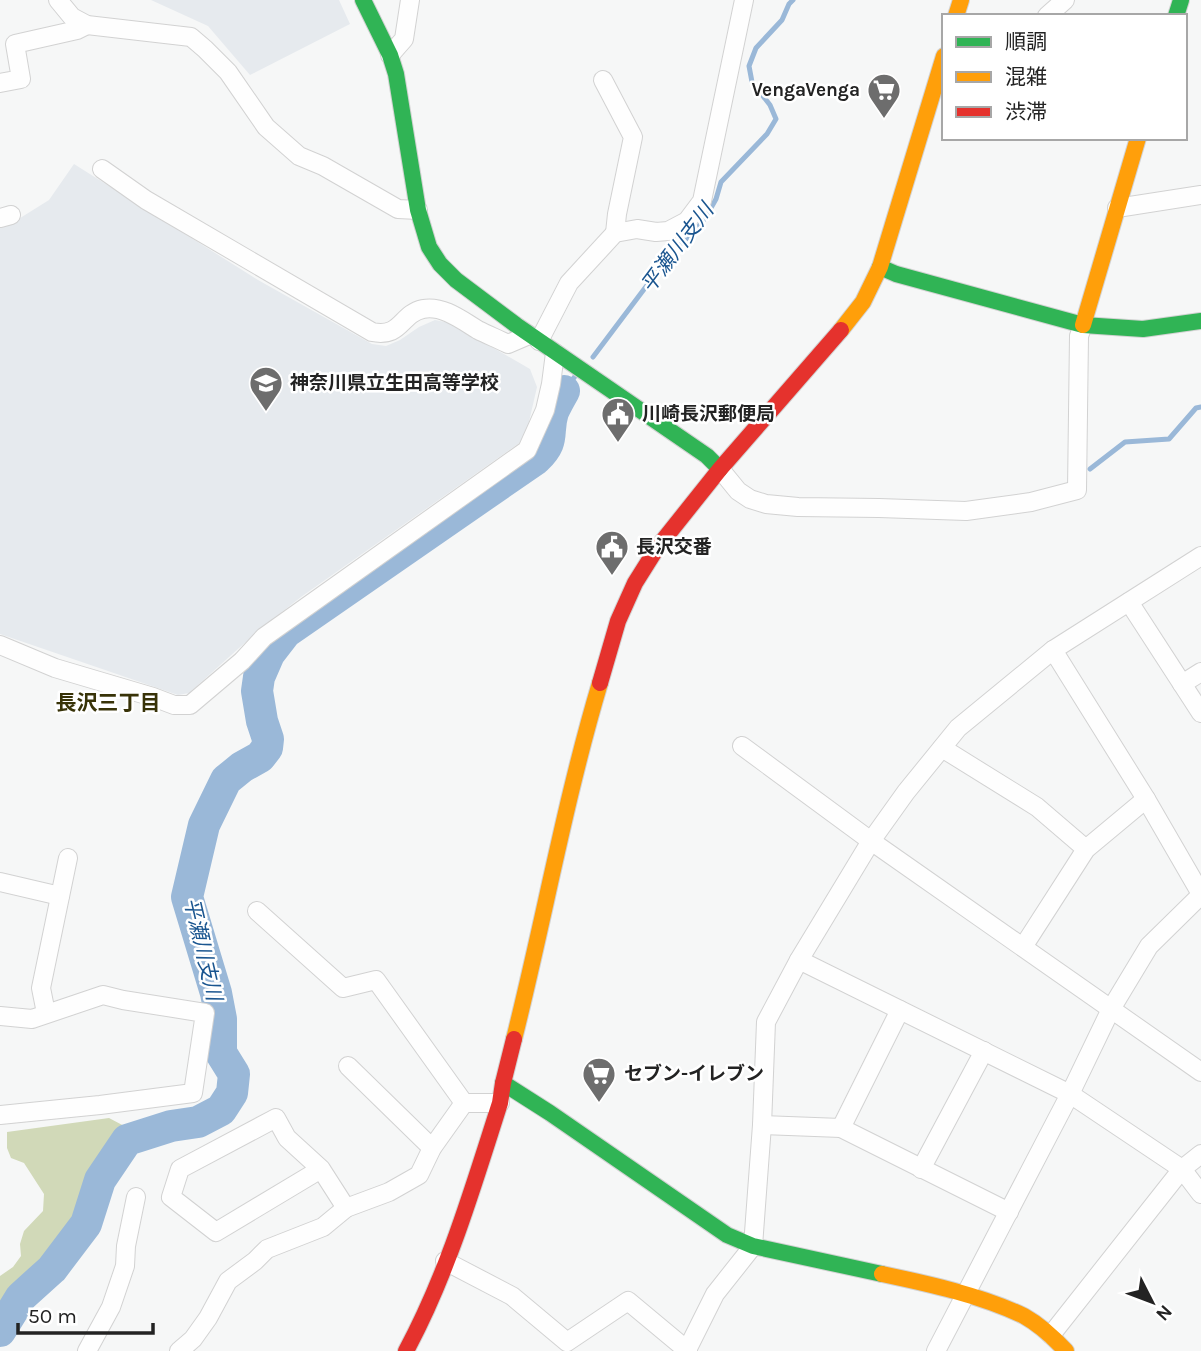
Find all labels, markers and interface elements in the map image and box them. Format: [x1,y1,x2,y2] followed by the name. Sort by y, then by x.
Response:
[942,14,1187,140] legend
[1005,30,1047,54] text: 順調
[1005,65,1047,89] text: 混雑
[865,71,903,120] supermarket icon: VengaVenga
[751,79,860,101] place label: VengaVenga
[1005,100,1047,124] text: 渋滞
[636,197,719,297] water label: 平瀬川支川
[247,364,285,413] school or university icon: 神奈川県立生田高等学校
[290,372,499,394] place label: 神奈川県立生田高等学校
[599,395,637,444] public building icon: 川崎長沢郵便局
[642,403,775,425] place label: 川崎長沢郵便局
[593,528,631,577] public building icon: 長沢交番
[636,536,712,558] place label: 長沢交番
[56,691,161,715] district label: 長沢三丁目
[179,895,227,1005] water label: 平瀬川支川
[580,1055,618,1104] supermarket icon: セブン-イレブン
[624,1063,764,1085] place label: セブン-イレブン
[1117,1267,1187,1337] north arrow
[18,1292,152,1336] scale bar
[1151,1300,1177,1325] text: N
[28,1304,77,1328] text: 50 m

